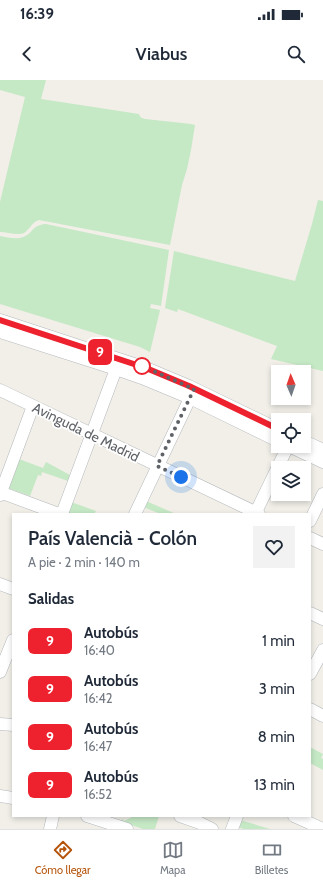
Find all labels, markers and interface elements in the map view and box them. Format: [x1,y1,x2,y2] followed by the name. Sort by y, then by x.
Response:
[20,5,54,23] text: 16:39
[16,43,38,65] icon: back
[136,43,187,65] text: Viabus
[285,43,307,65] icon: search
[87,339,113,365] line badge: 9
[96,343,104,361] text: 9
[133,357,151,375] unlabelled marker
[271,365,311,405] north arrow
[271,365,311,501] map controls
[30,398,142,466] street label: Avinguda de Madrid
[271,413,311,453] button: locate
[271,461,311,501] button: layers
[171,467,191,487] your location
[253,526,295,568] button: heart
[28,527,197,550] text: País Valencià - Colón
[28,554,140,570] text: A pie · 2 min · 140 m
[28,590,74,608] text: Salidas
[84,624,138,642] text: Autobús
[46,632,54,650] text: 9
[262,632,295,650] text: 1 min
[84,642,115,658] text: 16:40
[84,672,138,690] text: Autobús
[46,680,54,698] text: 9
[259,680,295,698] text: 3 min
[84,690,113,706] text: 16:42
[84,720,138,738] text: Autobús
[46,728,54,746] text: 9
[258,728,295,746] text: 8 min
[84,738,112,754] text: 16:47
[84,768,138,786] text: Autobús
[46,776,54,794] text: 9
[254,776,295,794] text: 13 min
[84,786,112,802] text: 16:52
[35,839,91,877] tab: Cómo llegar
[160,839,185,877] tab: Mapa
[255,839,288,877] tab: Billetes

